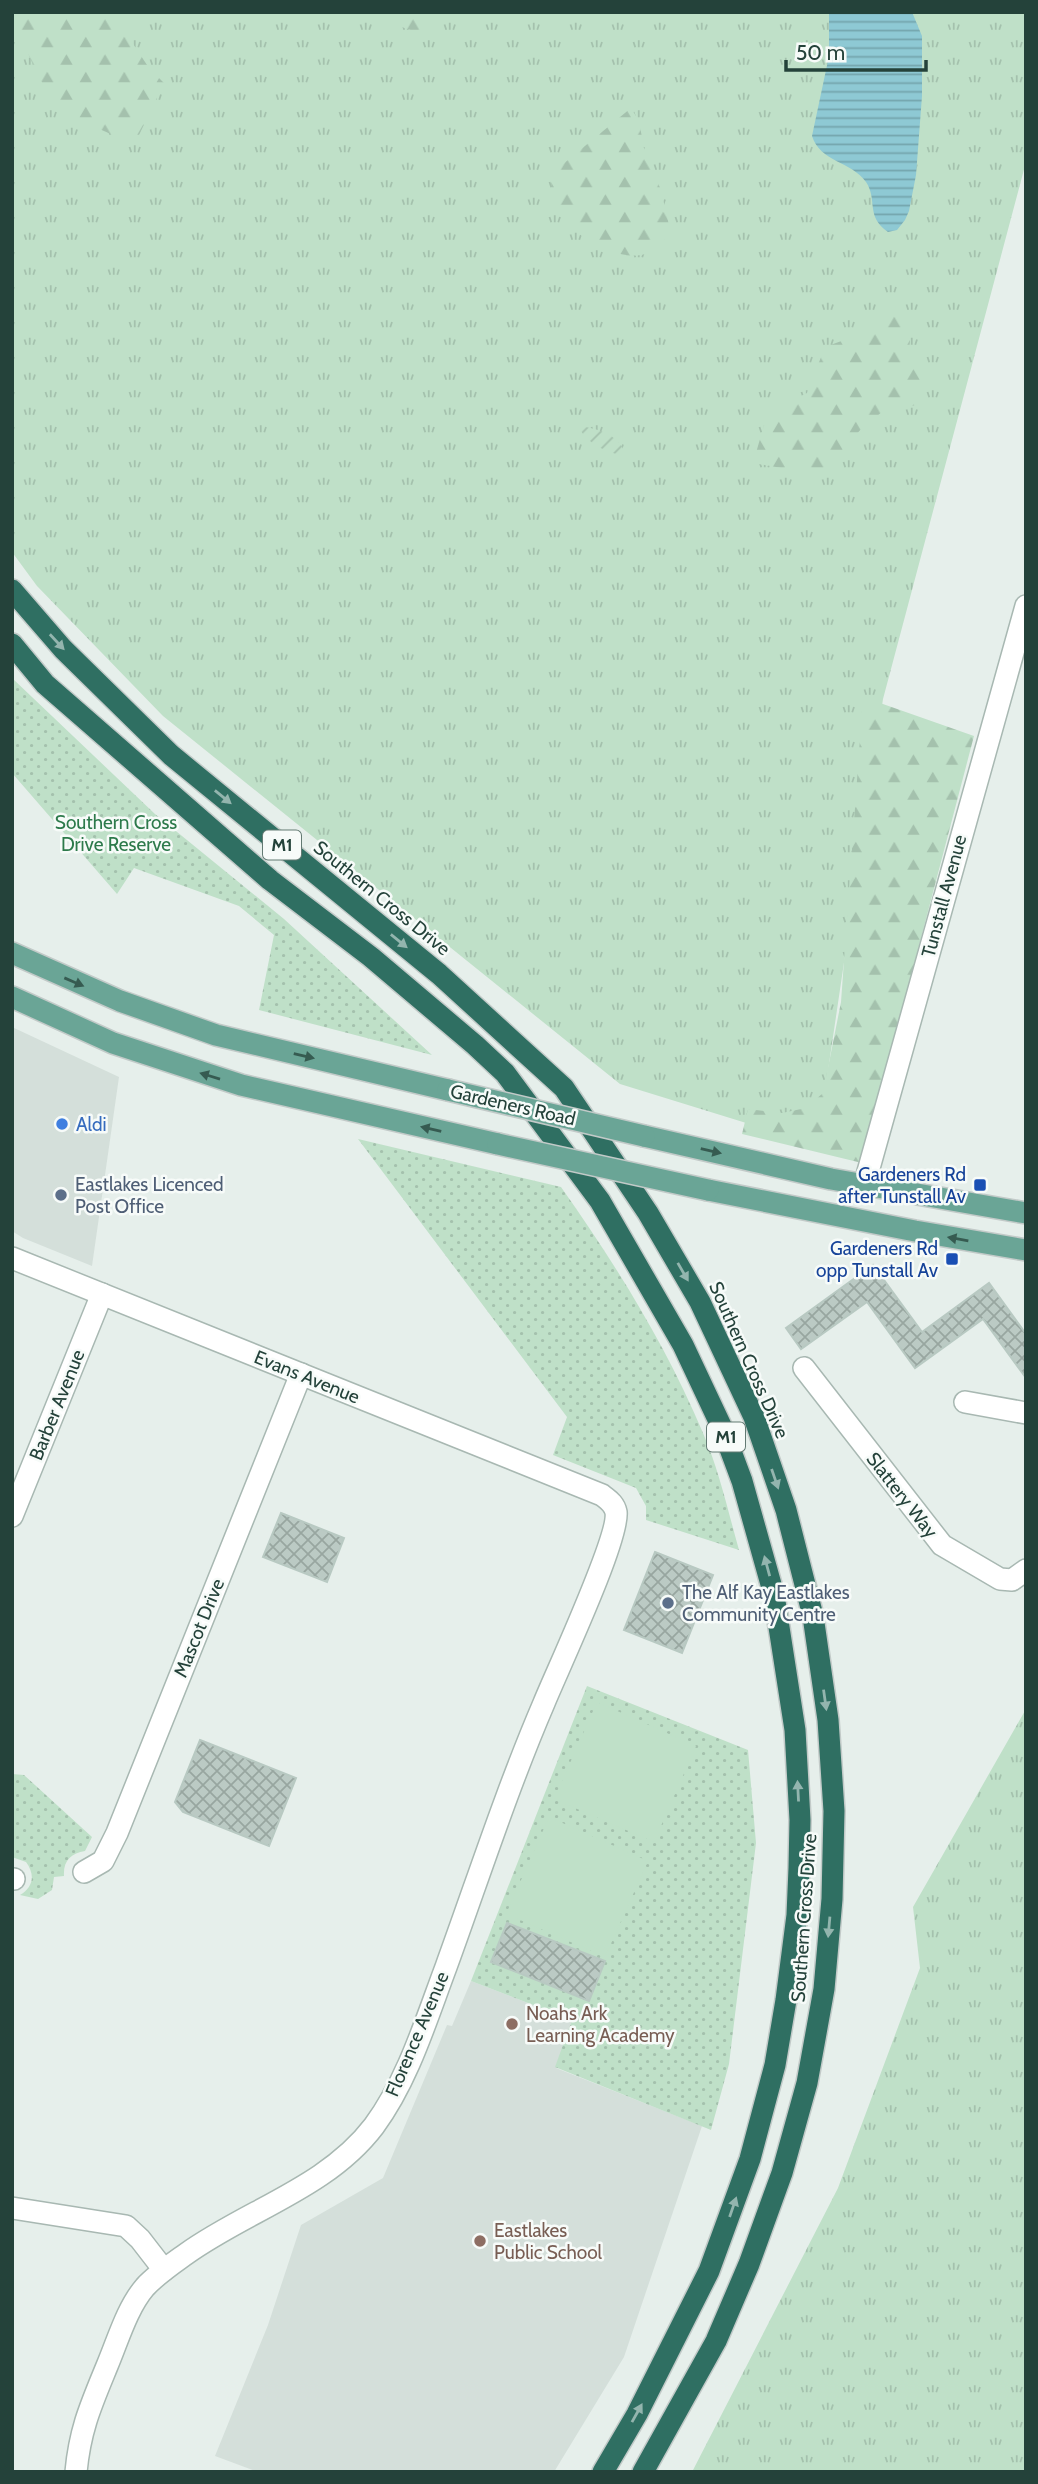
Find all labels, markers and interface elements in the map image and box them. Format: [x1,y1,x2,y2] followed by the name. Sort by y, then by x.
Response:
[786,28,926,72] scale bar
[796,40,845,65] text: 50 m
[48,633,64,650] one-way arrow
[214,789,232,805] one-way arrow
[55,811,177,856] park label: Southern Cross Drive Reserve
[263,830,301,860] road number: M1
[917,832,971,960] street label: Tunstall Avenue
[309,836,455,960] street label: Southern Cross Drive
[389,934,407,949] one-way arrow
[64,976,84,988] one-way arrow
[293,1050,315,1061] one-way arrow
[199,1070,220,1080] one-way arrow
[448,1079,578,1131] street label: Gardeners Road
[76,1113,107,1136] place label: Aldi
[54,1116,70,1132] marker: Aldi
[420,1123,442,1134] one-way arrow
[700,1146,722,1157] one-way arrow
[838,1163,967,1208] place label: Gardeners Rd after Tunstall Av
[75,1173,224,1218] place label: Eastlakes Licenced Post Office
[972,1177,988,1193] marker: Gardeners Rd after Tunstall Av
[53,1187,69,1203] marker: Eastlakes Licenced Post Office
[947,1233,969,1244] one-way arrow
[816,1237,939,1282] place label: Gardeners Rd opp Tunstall Av
[944,1251,960,1267] marker: Gardeners Rd opp Tunstall Av
[677,1262,689,1281] one-way arrow
[704,1278,794,1442] street label: Southern Cross Drive
[251,1345,363,1409] street label: Evans Avenue
[24,1346,90,1464] street label: Barber Avenue
[707,1422,745,1452] road number: M1
[861,1448,943,1543] street label: Slattery Way
[770,1468,781,1489] one-way arrow
[761,1555,771,1576] one-way arrow
[169,1575,229,1681] street label: Mascot Drive
[682,1581,850,1626] place label: The Alf Kay Eastlakes Community Centre
[660,1595,676,1611] marker: The Alf Kay Eastlakes Community Centre
[820,1689,831,1711] one-way arrow
[793,1780,804,1802] one-way arrow
[787,1833,821,2003] street label: Southern Cross Drive
[824,1916,835,1938] one-way arrow
[380,1968,454,2100] street label: Florence Avenue
[526,2002,675,2047] place label: Noahs Ark Learning Academy
[504,2016,520,2032] marker: Noahs Ark Learning Academy
[728,2196,739,2217] one-way arrow
[494,2219,603,2264] place label: Eastlakes Public School
[472,2233,488,2249] marker: Eastlakes Public School
[631,2403,643,2423] one-way arrow

